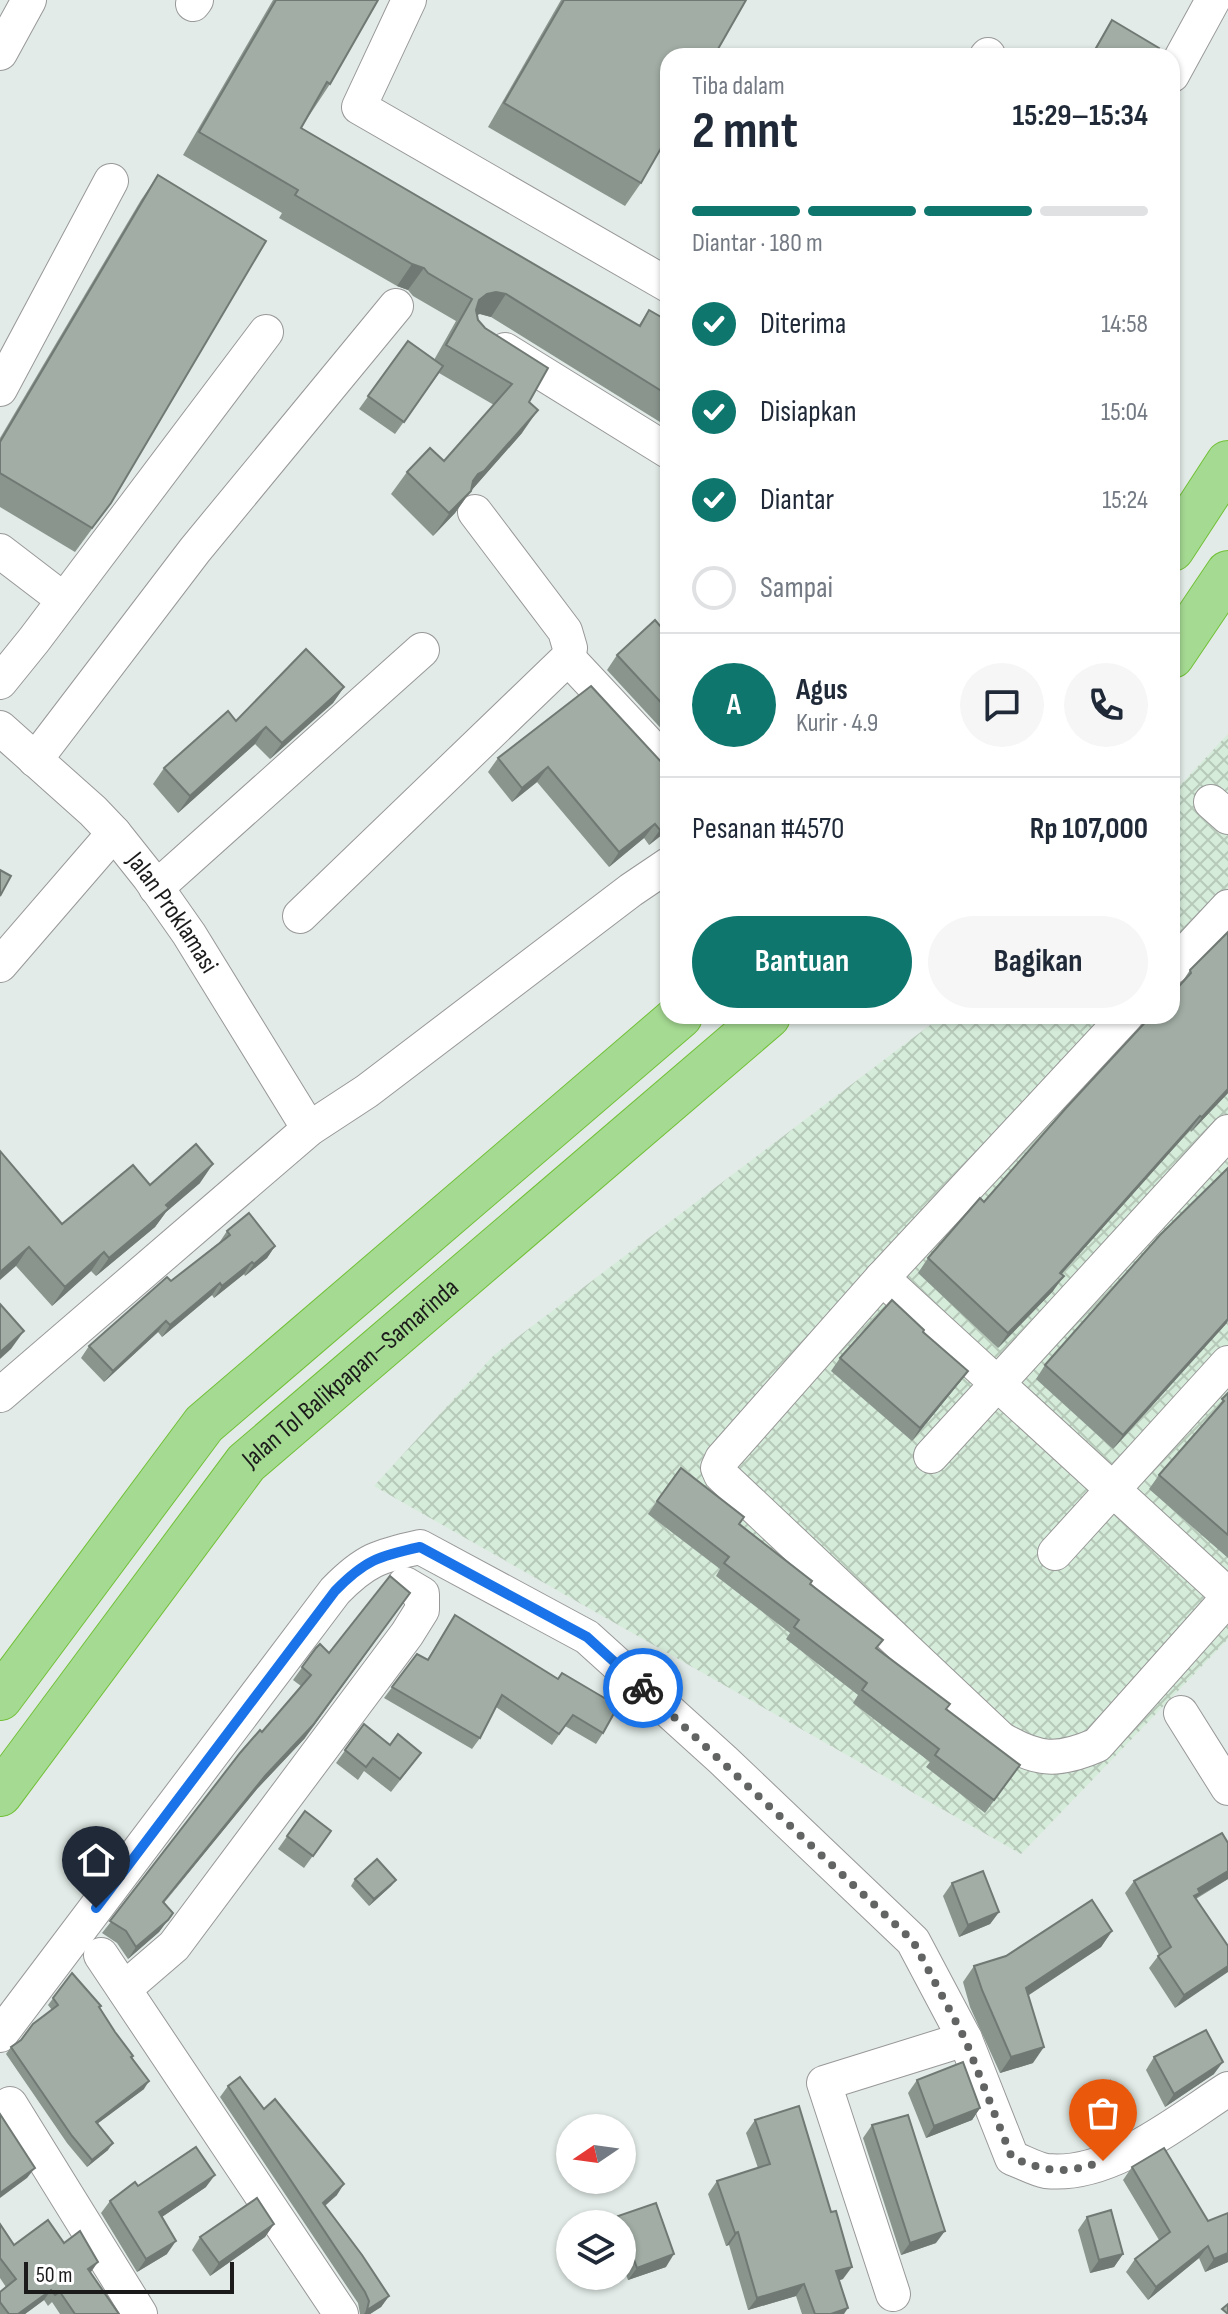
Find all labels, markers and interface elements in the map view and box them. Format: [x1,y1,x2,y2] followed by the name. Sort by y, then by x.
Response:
[692,71,785,102] text: Tiba dalam
[1012,98,1148,134] text: 15:29–15:34
[692,100,798,163] text: 2 mnt
[692,228,823,259] text: Diantar · 180 m
[692,302,736,346] icon: check
[760,306,846,342] text: Diterima
[1101,309,1148,340] text: 14:58
[692,390,736,434] icon: check
[760,394,857,430] text: Disiapkan
[1101,397,1148,428] text: 15:04
[692,478,736,522] icon: check
[760,482,834,518] text: Diantar
[1102,485,1148,516] text: 15:24
[760,570,833,606] text: Sampai
[960,663,1044,747] button: chat
[1064,663,1148,747] button: phone
[796,672,848,708] text: Agus
[727,687,741,723] text: A
[796,708,878,739] text: Kurir · 4.9
[692,811,844,847] text: Pesanan #4570
[1030,811,1148,847] text: Rp 107,000
[119,845,225,979] street label: Jalan Proklamasi
[692,916,912,1008] button: Bantuan
[928,916,1148,1008] button: Bagikan
[235,1272,465,1475] street label: Jalan Tol Balikpapan–Samarinda
[603,1648,683,1728] courier
[621,1666,665,1710] icon: bike
[62,1826,130,1908] pin
[74,1838,118,1882] icon: home
[1069,2079,1137,2161] pin
[1081,2091,1125,2135] icon: bag
[556,2114,636,2194] north arrow
[556,2114,636,2290] map controls
[556,2210,636,2290] button: layers
[24,2258,234,2294] scale bar
[36,2262,72,2289] text: 50 m

